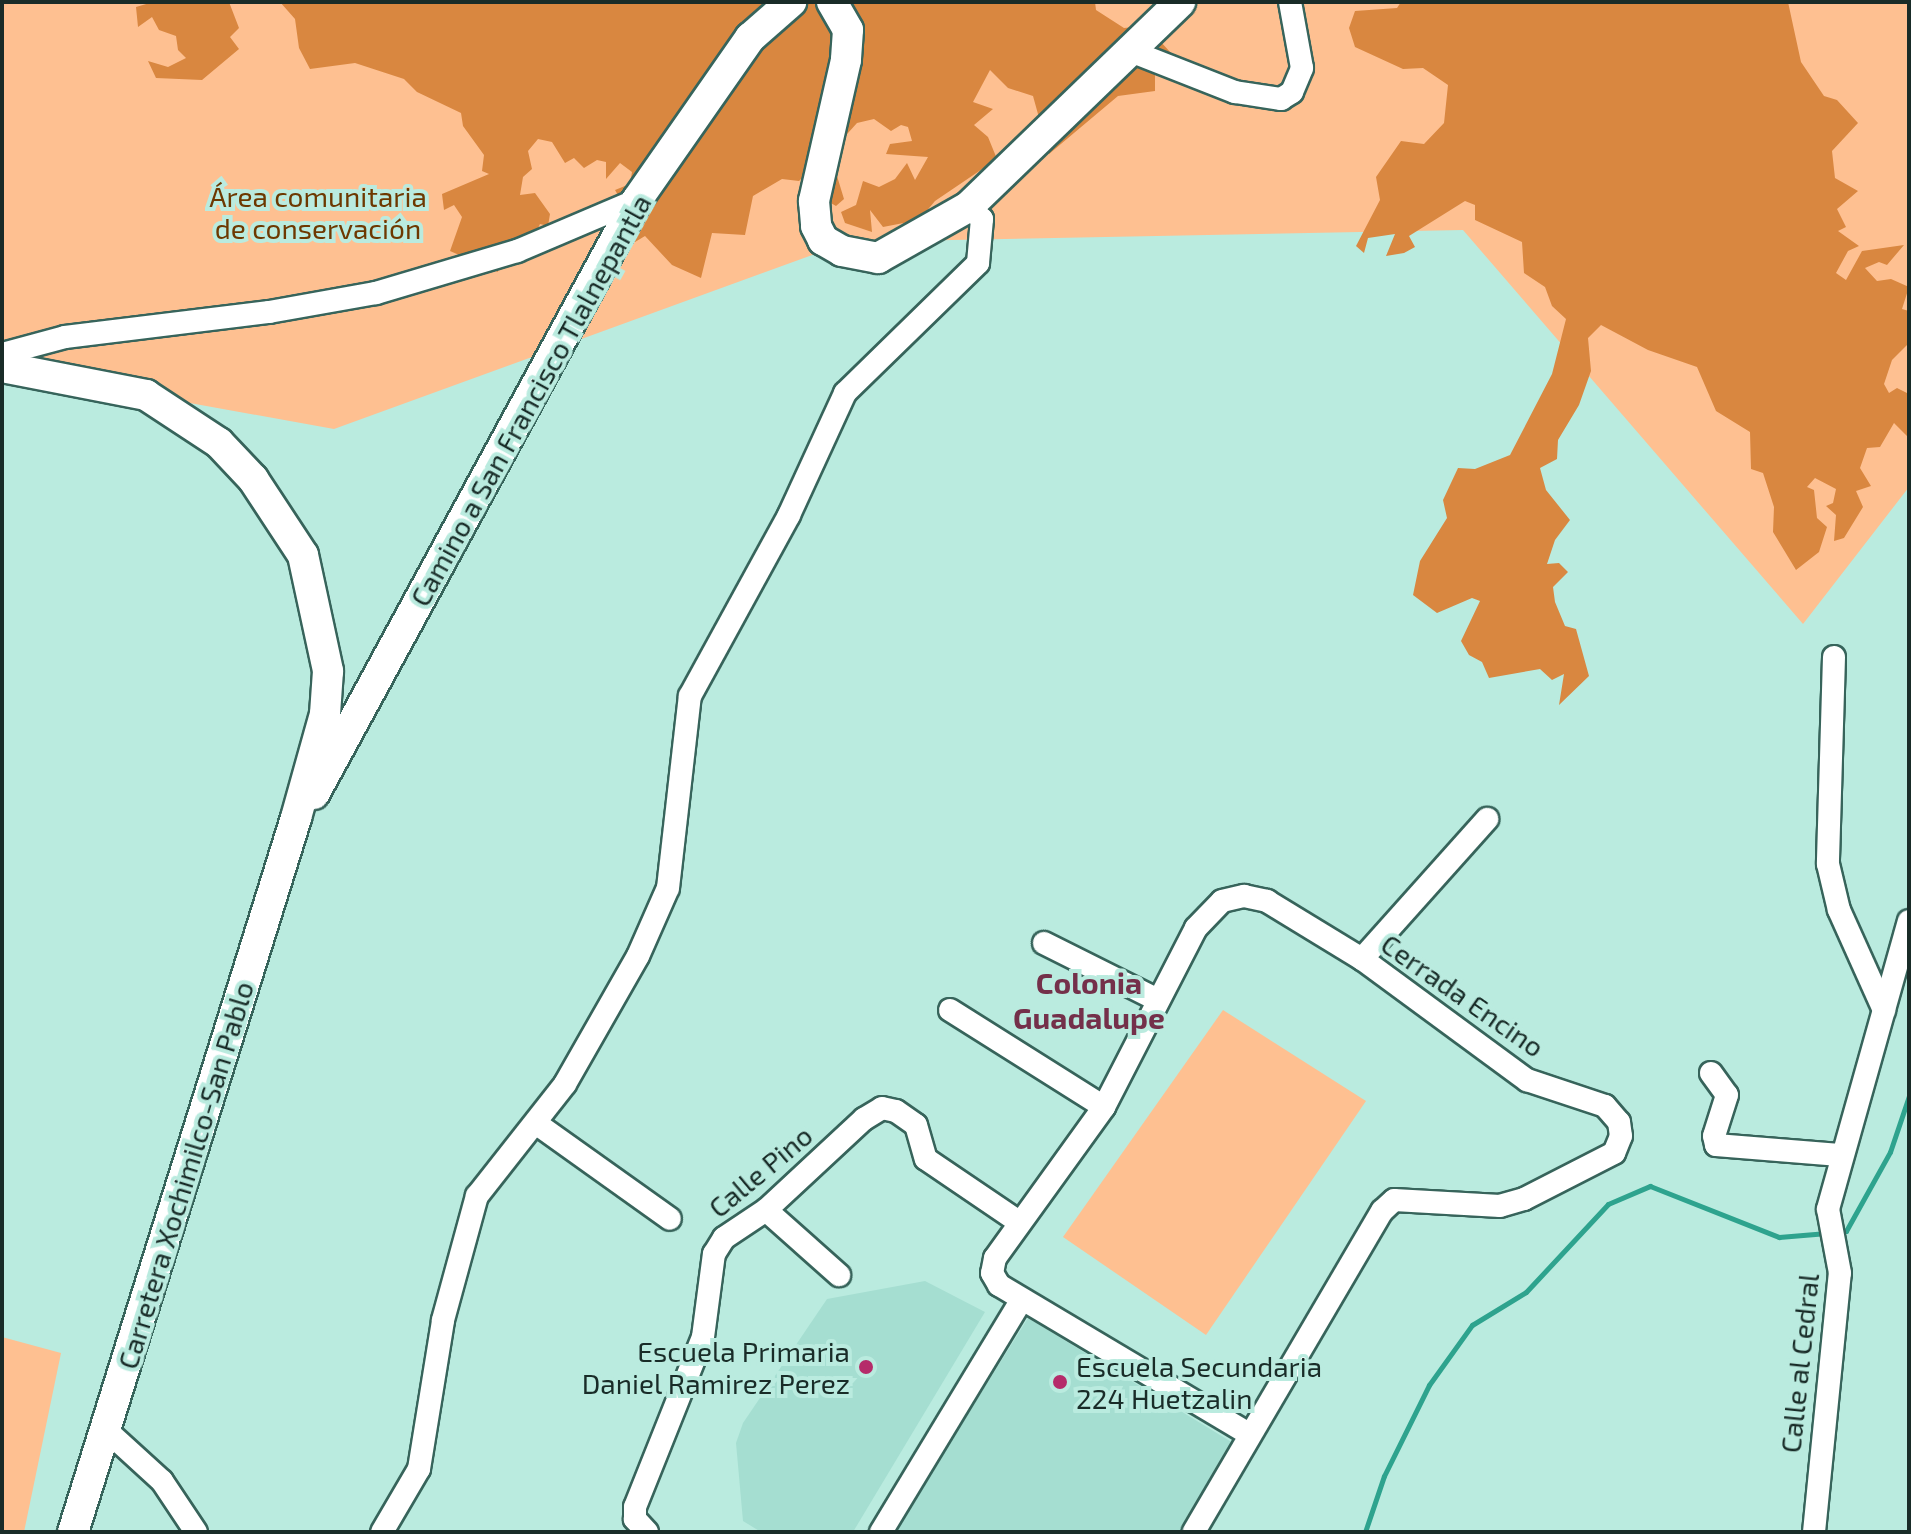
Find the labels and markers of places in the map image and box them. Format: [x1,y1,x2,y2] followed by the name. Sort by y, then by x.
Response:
[581,1334,850,1400] place label: Escuela Primaria Daniel Ramirez Perez
[1076,1349,1322,1415] place label: Escuela Secundaria 224 Huetzalin
[857,1358,875,1376] marker: Escuela Primaria Daniel Ramirez Perez
[1051,1373,1069,1391] marker: Escuela Secundaria 224 Huetzalin

